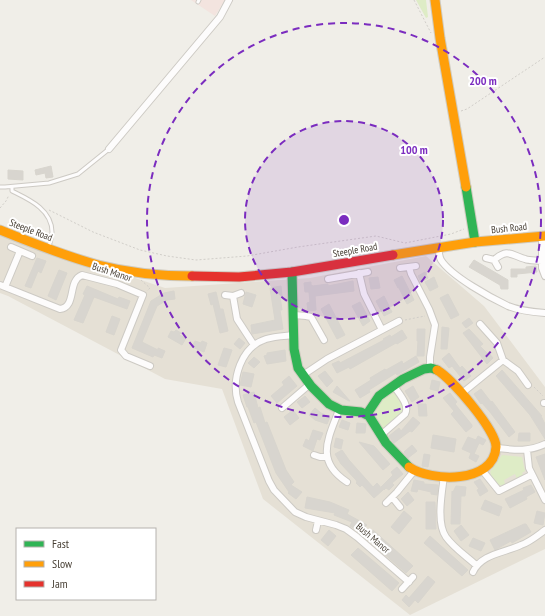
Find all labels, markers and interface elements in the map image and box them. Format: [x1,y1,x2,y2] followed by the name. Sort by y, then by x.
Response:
[469,73,497,88] text: 200 m
[400,142,428,157] text: 100 m
[337,213,351,227] centre of rings
[8,216,54,244] street label: Steeple Road
[490,220,528,236] street label: Bush Road
[332,240,378,260] street label: Steeple Road
[91,260,134,285] street label: Bush Manor
[353,520,393,556] street label: Bush Manor
[16,528,156,600] legend
[52,536,70,551] text: Fast
[52,556,73,571] text: Slow
[51,576,68,591] text: Jam

